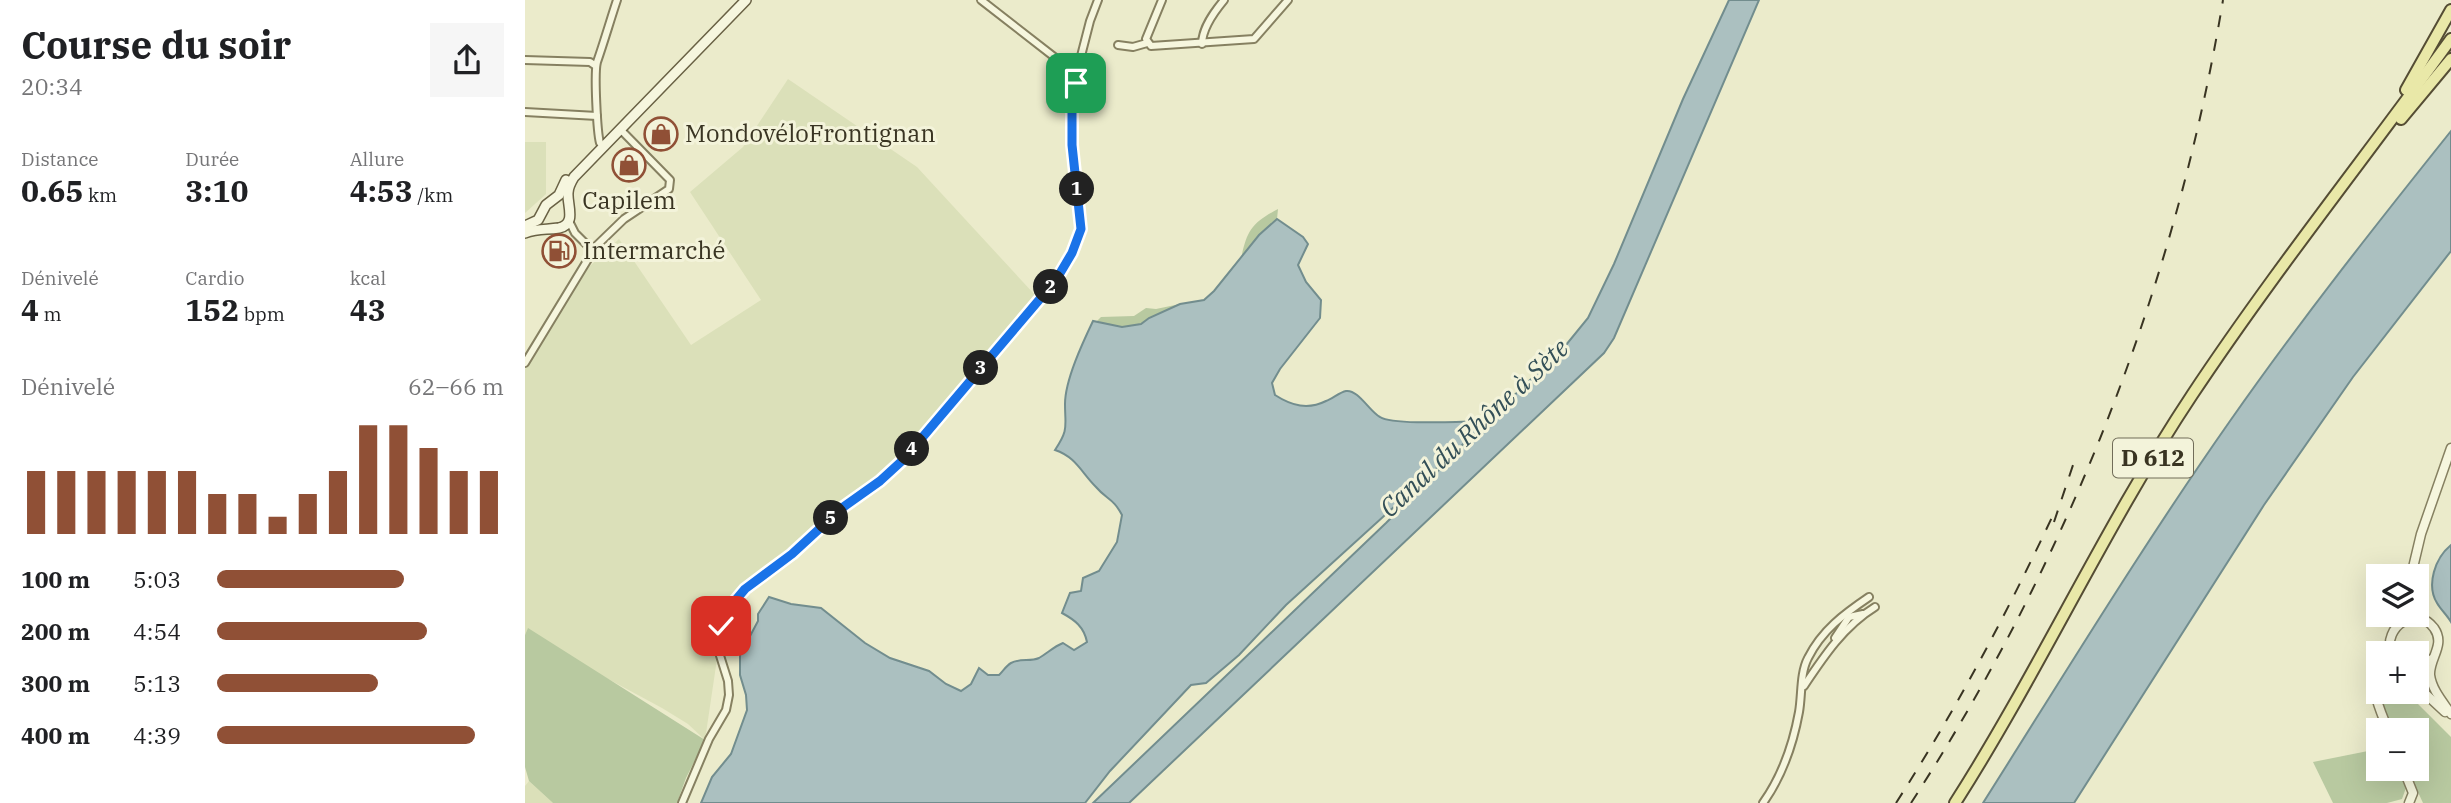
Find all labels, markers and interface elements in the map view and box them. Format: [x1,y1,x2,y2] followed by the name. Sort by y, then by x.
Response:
[21,20,291,69] text: Course du soir
[430,23,504,97] button: share
[1046,53,1106,113] pin
[1057,64,1095,102] icon: arrive
[21,71,83,101] text: 20:34
[642,115,680,153] shop icon: MondovéloFrontignan
[685,117,936,149] place label: MondovéloFrontignan
[610,146,648,184] shop icon: Capilem
[21,147,99,171] text: Distance
[185,147,239,171] text: Durée
[350,147,404,171] text: Allure
[21,171,83,210] text: 0.65
[185,171,248,210] text: 3:10
[350,171,413,210] text: 4:53
[1059,172,1095,206] pin: 1
[1071,176,1082,200] text: 1
[83,183,117,207] text: km
[413,183,453,207] text: /km
[582,184,676,216] place label: Capilem
[540,232,578,270] fuel station icon: Intermarché
[583,234,725,266] place label: Intermarché
[21,266,99,290] text: Dénivelé
[185,266,245,290] text: Cardio
[350,266,386,290] text: kcal
[1033,270,1069,304] pin: 2
[1045,274,1056,298] text: 2
[21,290,39,329] text: 4
[185,290,239,329] text: 152
[350,290,386,329] text: 43
[39,302,62,326] text: m
[239,302,285,326] text: bpm
[1371,330,1575,524] water label: Canal du Rhône à Sète
[963,350,999,386] pin: 3
[975,355,986,379] text: 3
[21,371,115,401] text: Dénivelé
[408,371,504,401] text: 62–66 m
[895,432,929,466] pin: 4
[906,436,917,460] text: 4
[2113,438,2193,478] road number: D 612
[813,500,849,536] pin: 5
[825,505,836,529] text: 5
[21,564,90,594] text: 100 m
[133,564,181,594] text: 5:03
[2366,564,2429,781] map controls
[2366,564,2429,627] button: layers
[691,596,751,656] pin
[702,607,740,645] icon: check
[21,616,90,646] text: 200 m
[133,616,181,646] text: 4:54
[2366,641,2429,704] button: +
[21,668,90,698] text: 300 m
[133,668,181,698] text: 5:13
[2366,718,2429,781] button: −
[21,720,90,750] text: 400 m
[133,720,181,750] text: 4:39

